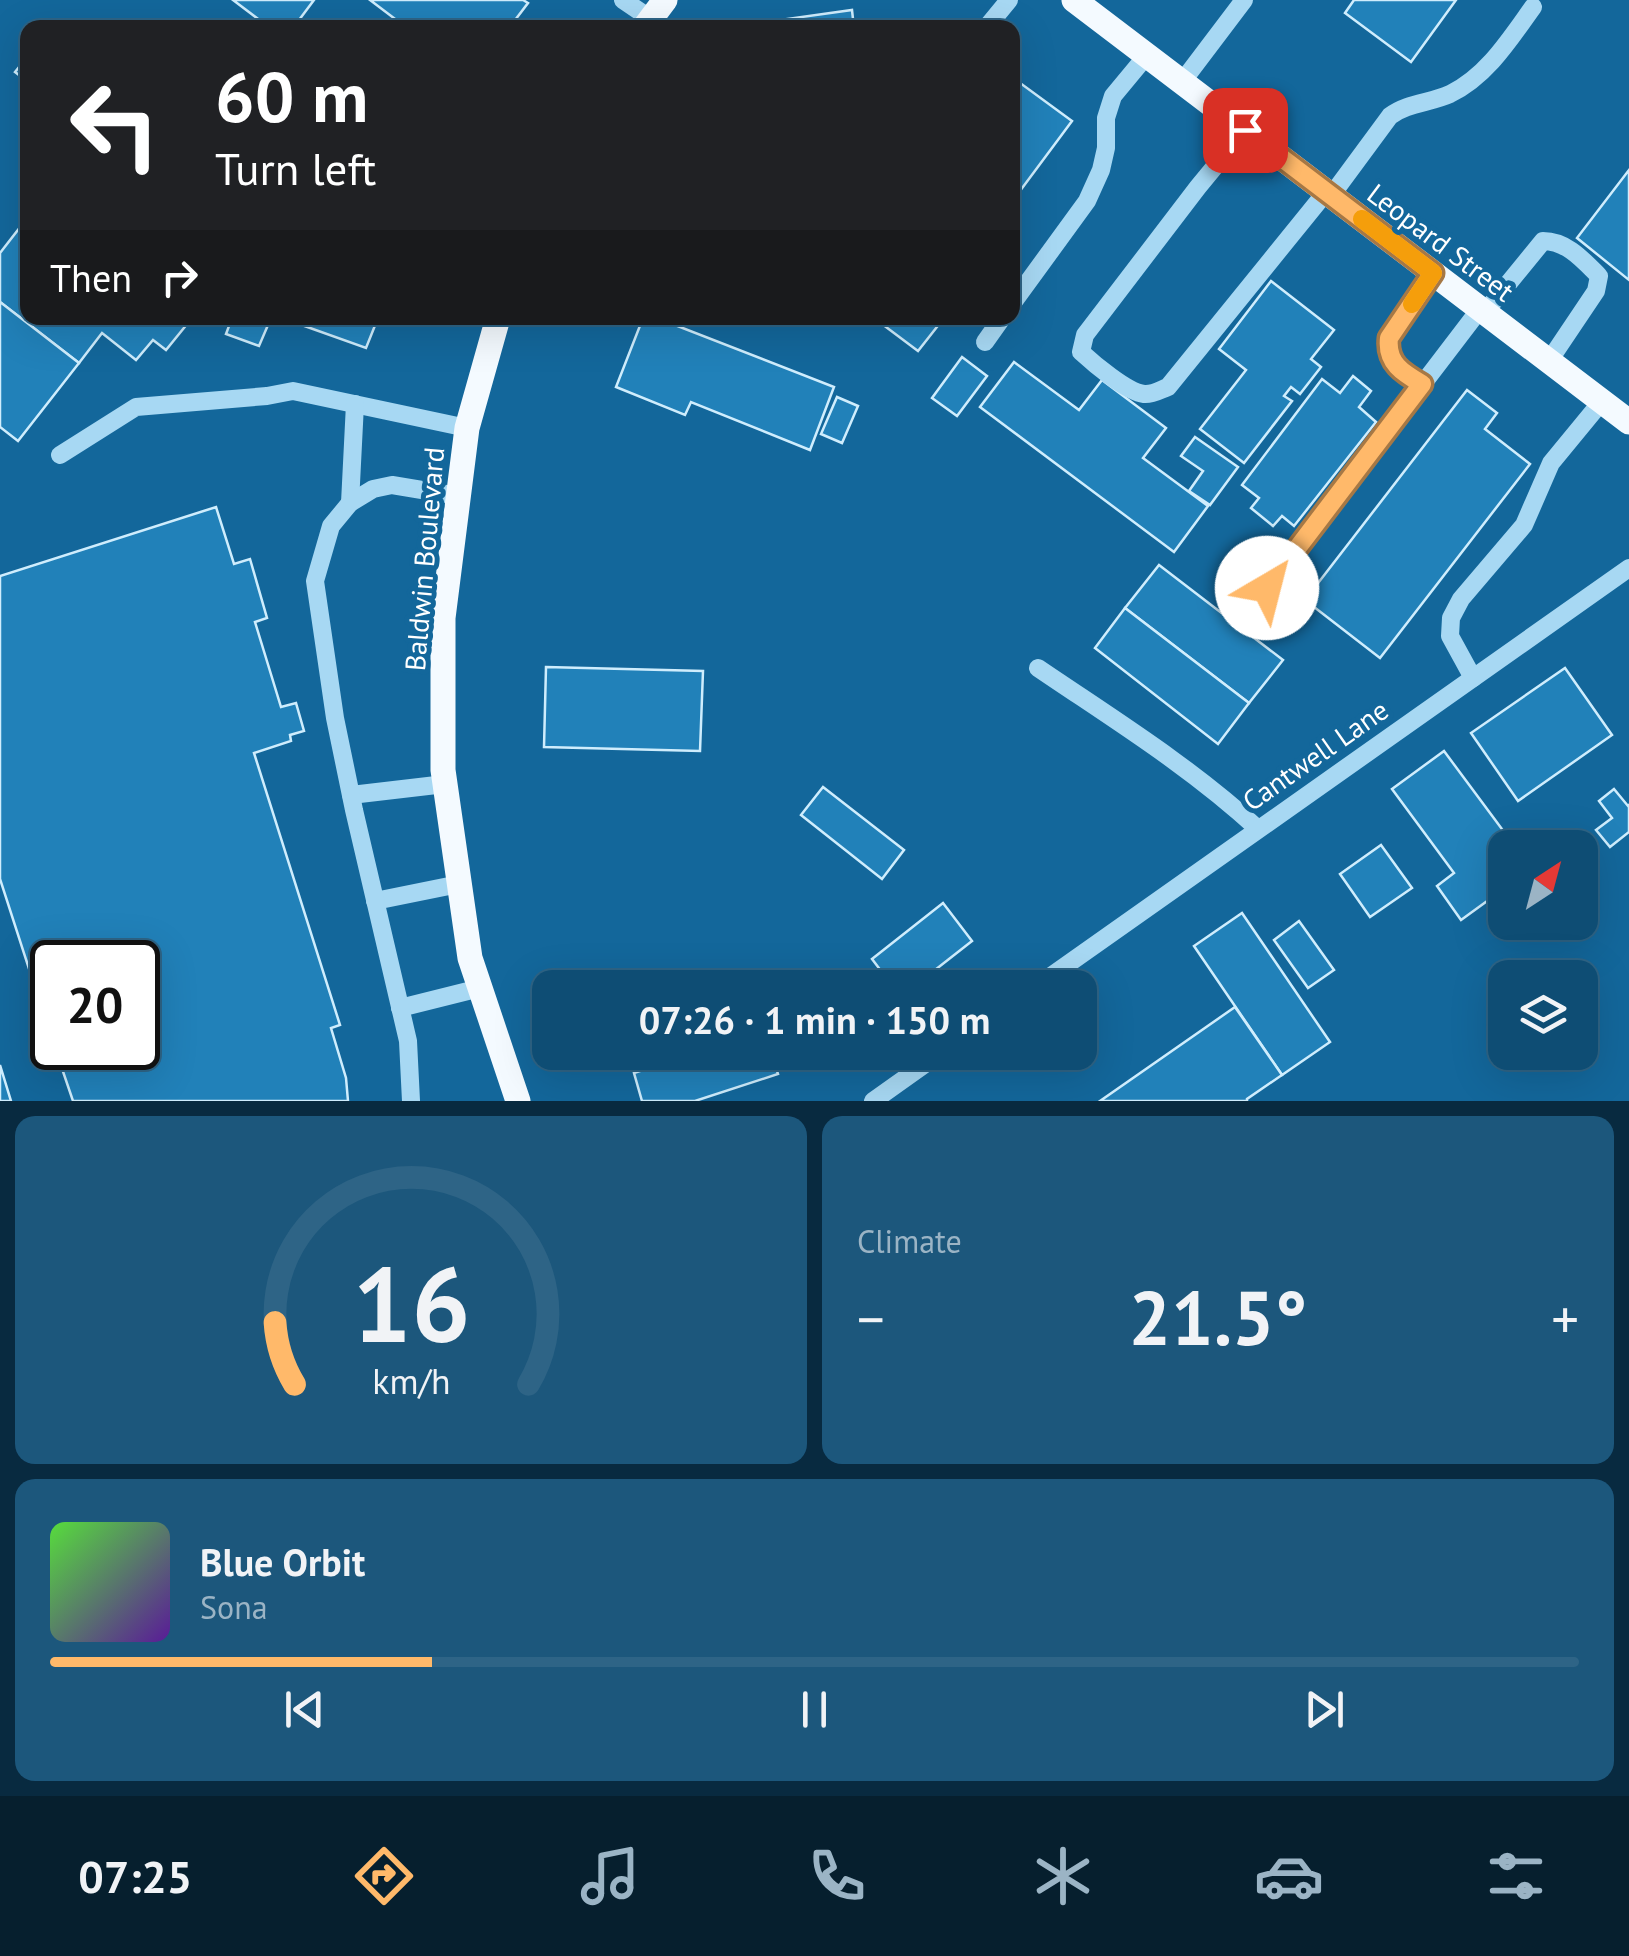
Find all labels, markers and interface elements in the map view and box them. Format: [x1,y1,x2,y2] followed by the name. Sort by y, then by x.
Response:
[215,51,368,141] text: 60 m
[50,60,180,190] icon: left
[1203,88,1288,173] pin
[1218,103,1273,158] icon: arrive
[215,139,376,197] text: Turn left
[1360,175,1522,310] street label: Leopard Street
[152,250,207,305] icon: right
[50,253,132,302] text: Then
[396,446,452,672] street label: Baldwin Boulevard
[1215,536,1319,640] position arrow
[1235,691,1395,819] street label: Cantwell Lane
[1488,830,1598,940] north arrow
[1488,830,1598,1070] map controls
[30,940,160,1070] speed limit sign: 20
[1488,960,1598,1070] button: layers
[639,995,990,1044] text: 07:26 · 1 min · 150 m
[857,1220,962,1262] text: Climate
[352,1236,470,1371] text: 16
[1129,1269,1307,1366] text: 21.5°
[857,1283,885,1354] text: −
[1551,1283,1579,1354] text: +
[372,1358,450,1404] text: km/h
[200,1537,365,1586] text: Blue Orbit
[200,1586,268,1628] text: Sona
[277,1682,332,1737] icon: previous
[787,1682,842,1737] icon: pause
[1297,1682,1352,1737] icon: next
[349,1841,419,1911] icon: directions
[575,1841,645,1911] icon: music
[802,1841,872,1911] icon: phone
[1028,1841,1098,1911] icon: climate
[1254,1841,1324,1911] icon: car
[1481,1841,1551,1911] icon: filters
[78,1847,192,1905] text: 07:25

